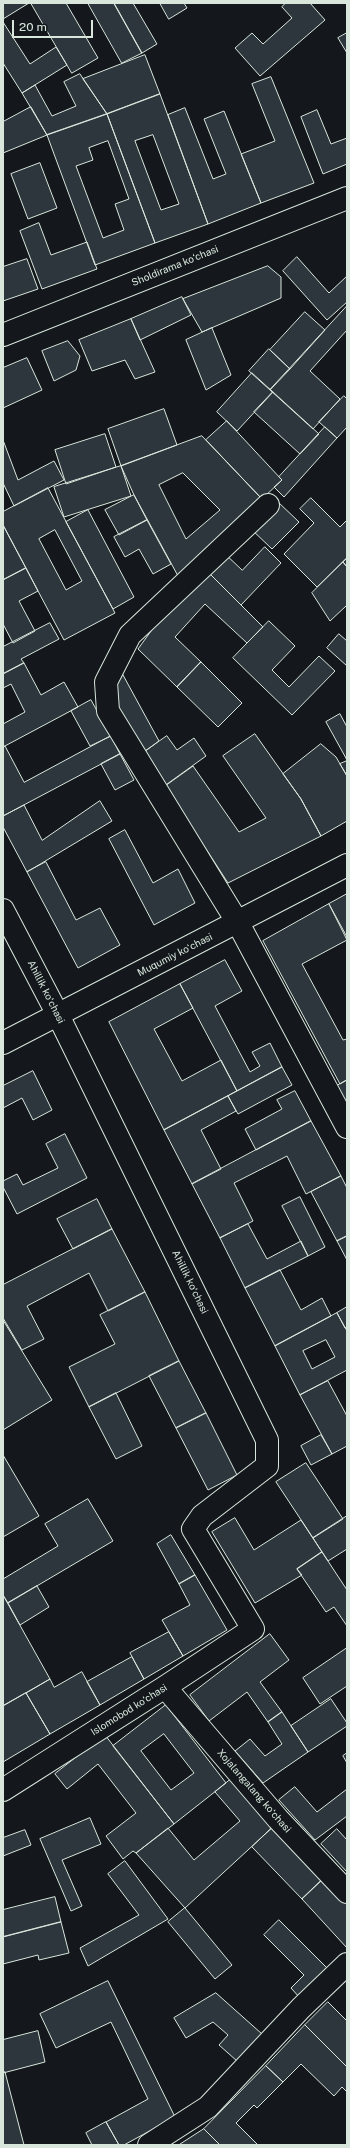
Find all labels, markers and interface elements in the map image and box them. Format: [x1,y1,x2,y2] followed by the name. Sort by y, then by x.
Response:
[14,12,95,38] scale bar
[19,20,47,34] text: 20 m
[130,243,220,289] street label: Sholdirama ko‘chasi
[135,931,215,979] street label: Muqumiy koʻchasi
[25,958,67,1026] street label: Ahillik koʻchasi
[169,1248,211,1316] street label: Ahillik koʻchasi
[89,1682,169,1738] street label: Islomobod ko‘chasi
[214,1747,294,1835] street label: Xojalangalang koʻchasi

